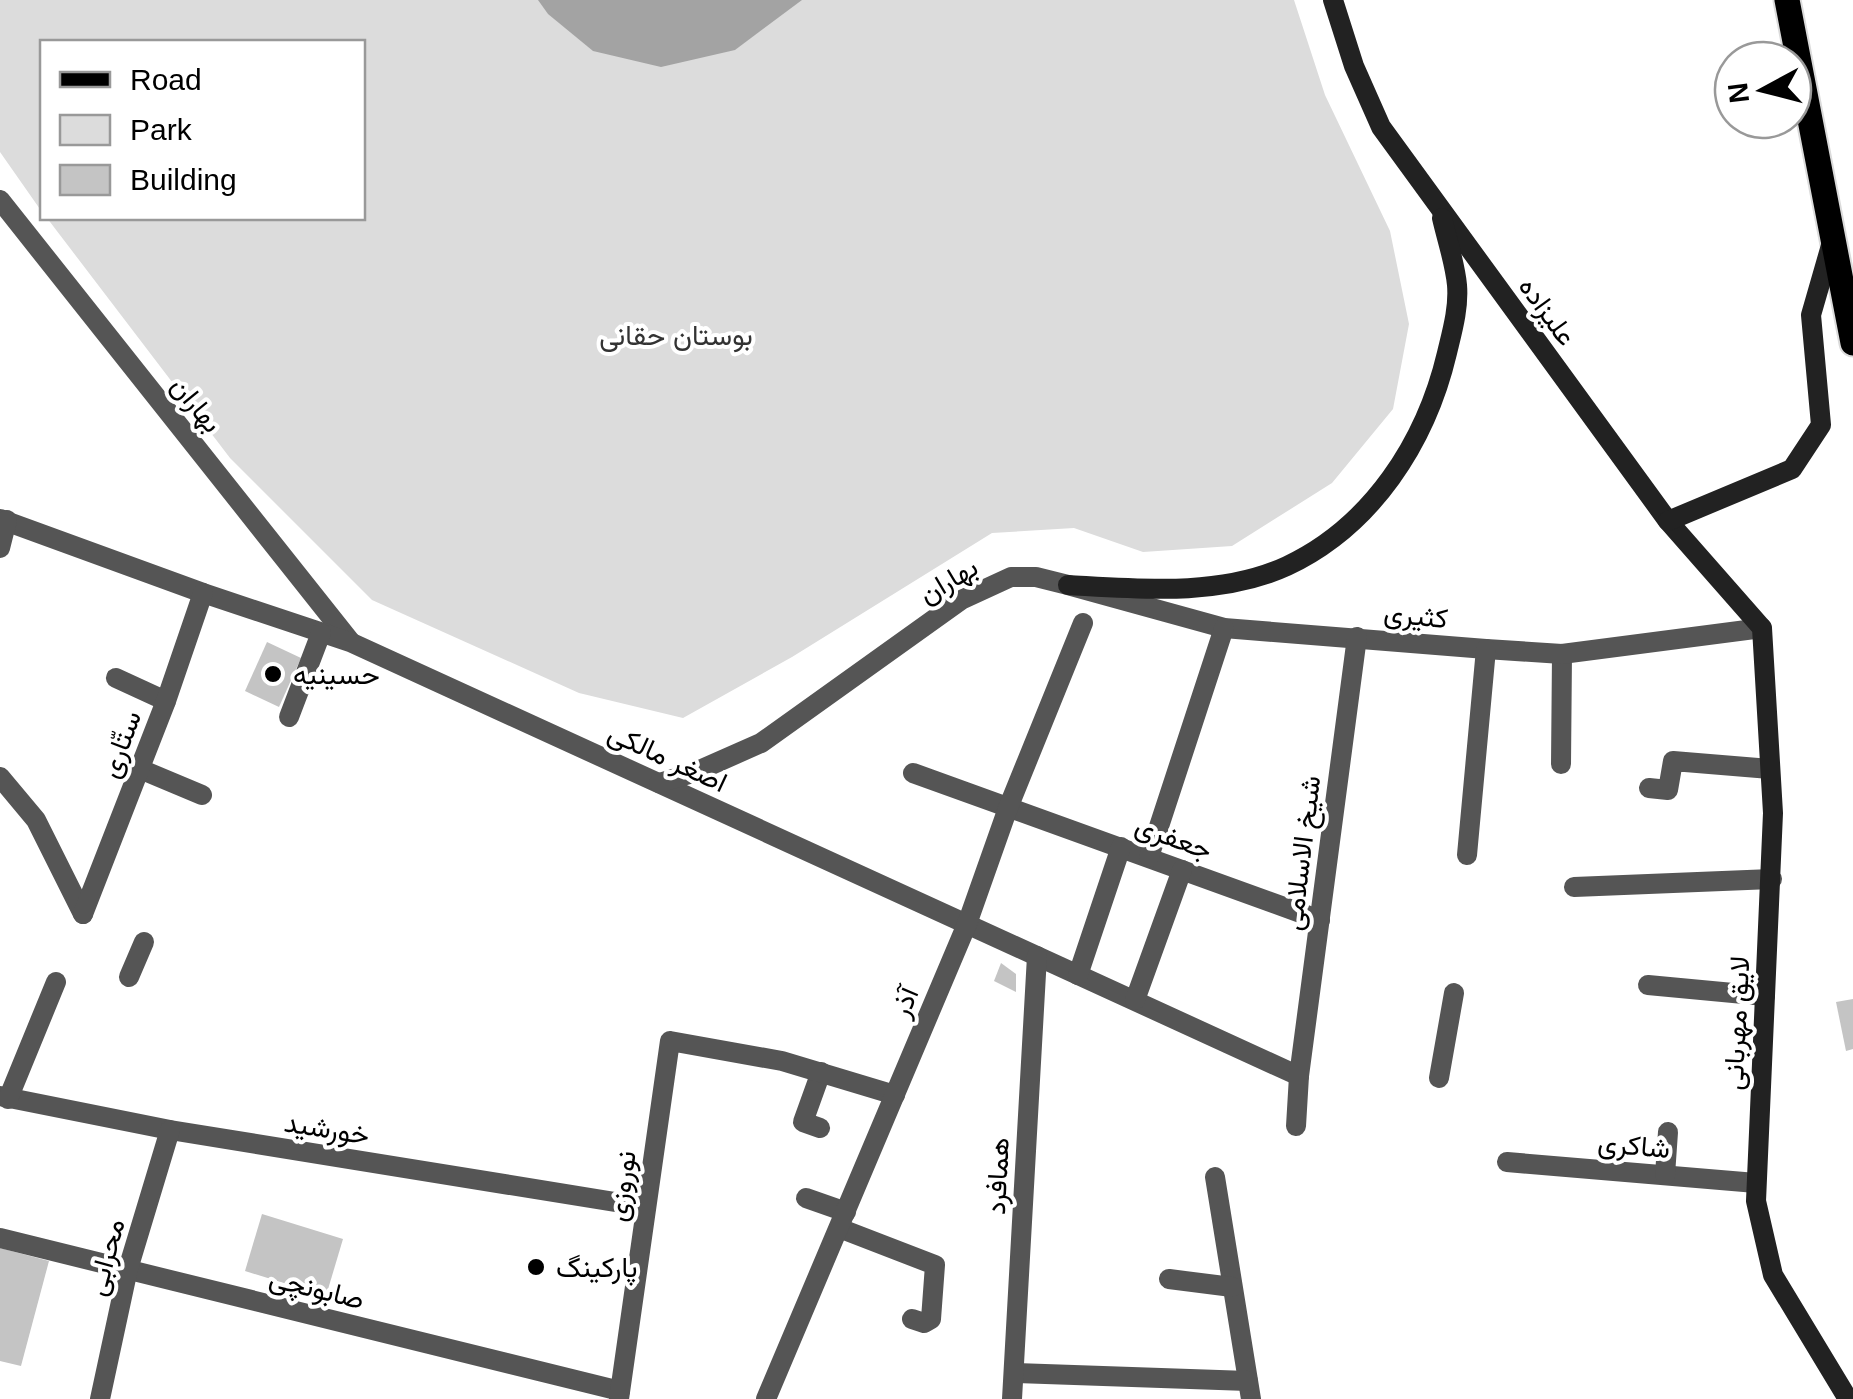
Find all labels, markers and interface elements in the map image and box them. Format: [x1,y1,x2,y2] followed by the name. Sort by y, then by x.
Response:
[40,40,365,220] legend
[1713,40,1813,140] north arrow
[130,63,202,96] text: Road
[1722,81,1755,105] text: N
[130,113,193,146] text: Park
[130,163,237,196] text: Building
[1511,271,1583,353] street label: علیزاده
[599,320,753,353] park label: بوستان حقانی
[163,370,228,440] street label: بهاران
[913,551,984,612] street label: بهاران
[1382,597,1449,636] street label: کثیری
[293,659,380,690] place label: حسینیه
[262,663,284,685] marker: حسینیه
[94,706,149,783] street label: ستّاری
[603,716,732,800] street label: اصغر مالکی
[1277,774,1330,933] street label: شیخ الاسلامی
[1131,809,1216,867] street label: جعفری
[1717,955,1758,1091] street label: لایق مهربانی
[884,980,927,1024] street label: آذر
[282,1106,372,1152] street label: خورشید
[1596,1127,1671,1166] street label: شاکری
[980,1136,1017,1216] street label: همافرد
[601,1149,644,1224] street label: نوروزی
[80,1215,133,1300] street label: محرابی
[556,1252,637,1286] place label: پارکینگ
[525,1256,547,1278] marker: پارکینگ
[265,1262,368,1318] street label: صابونچی

